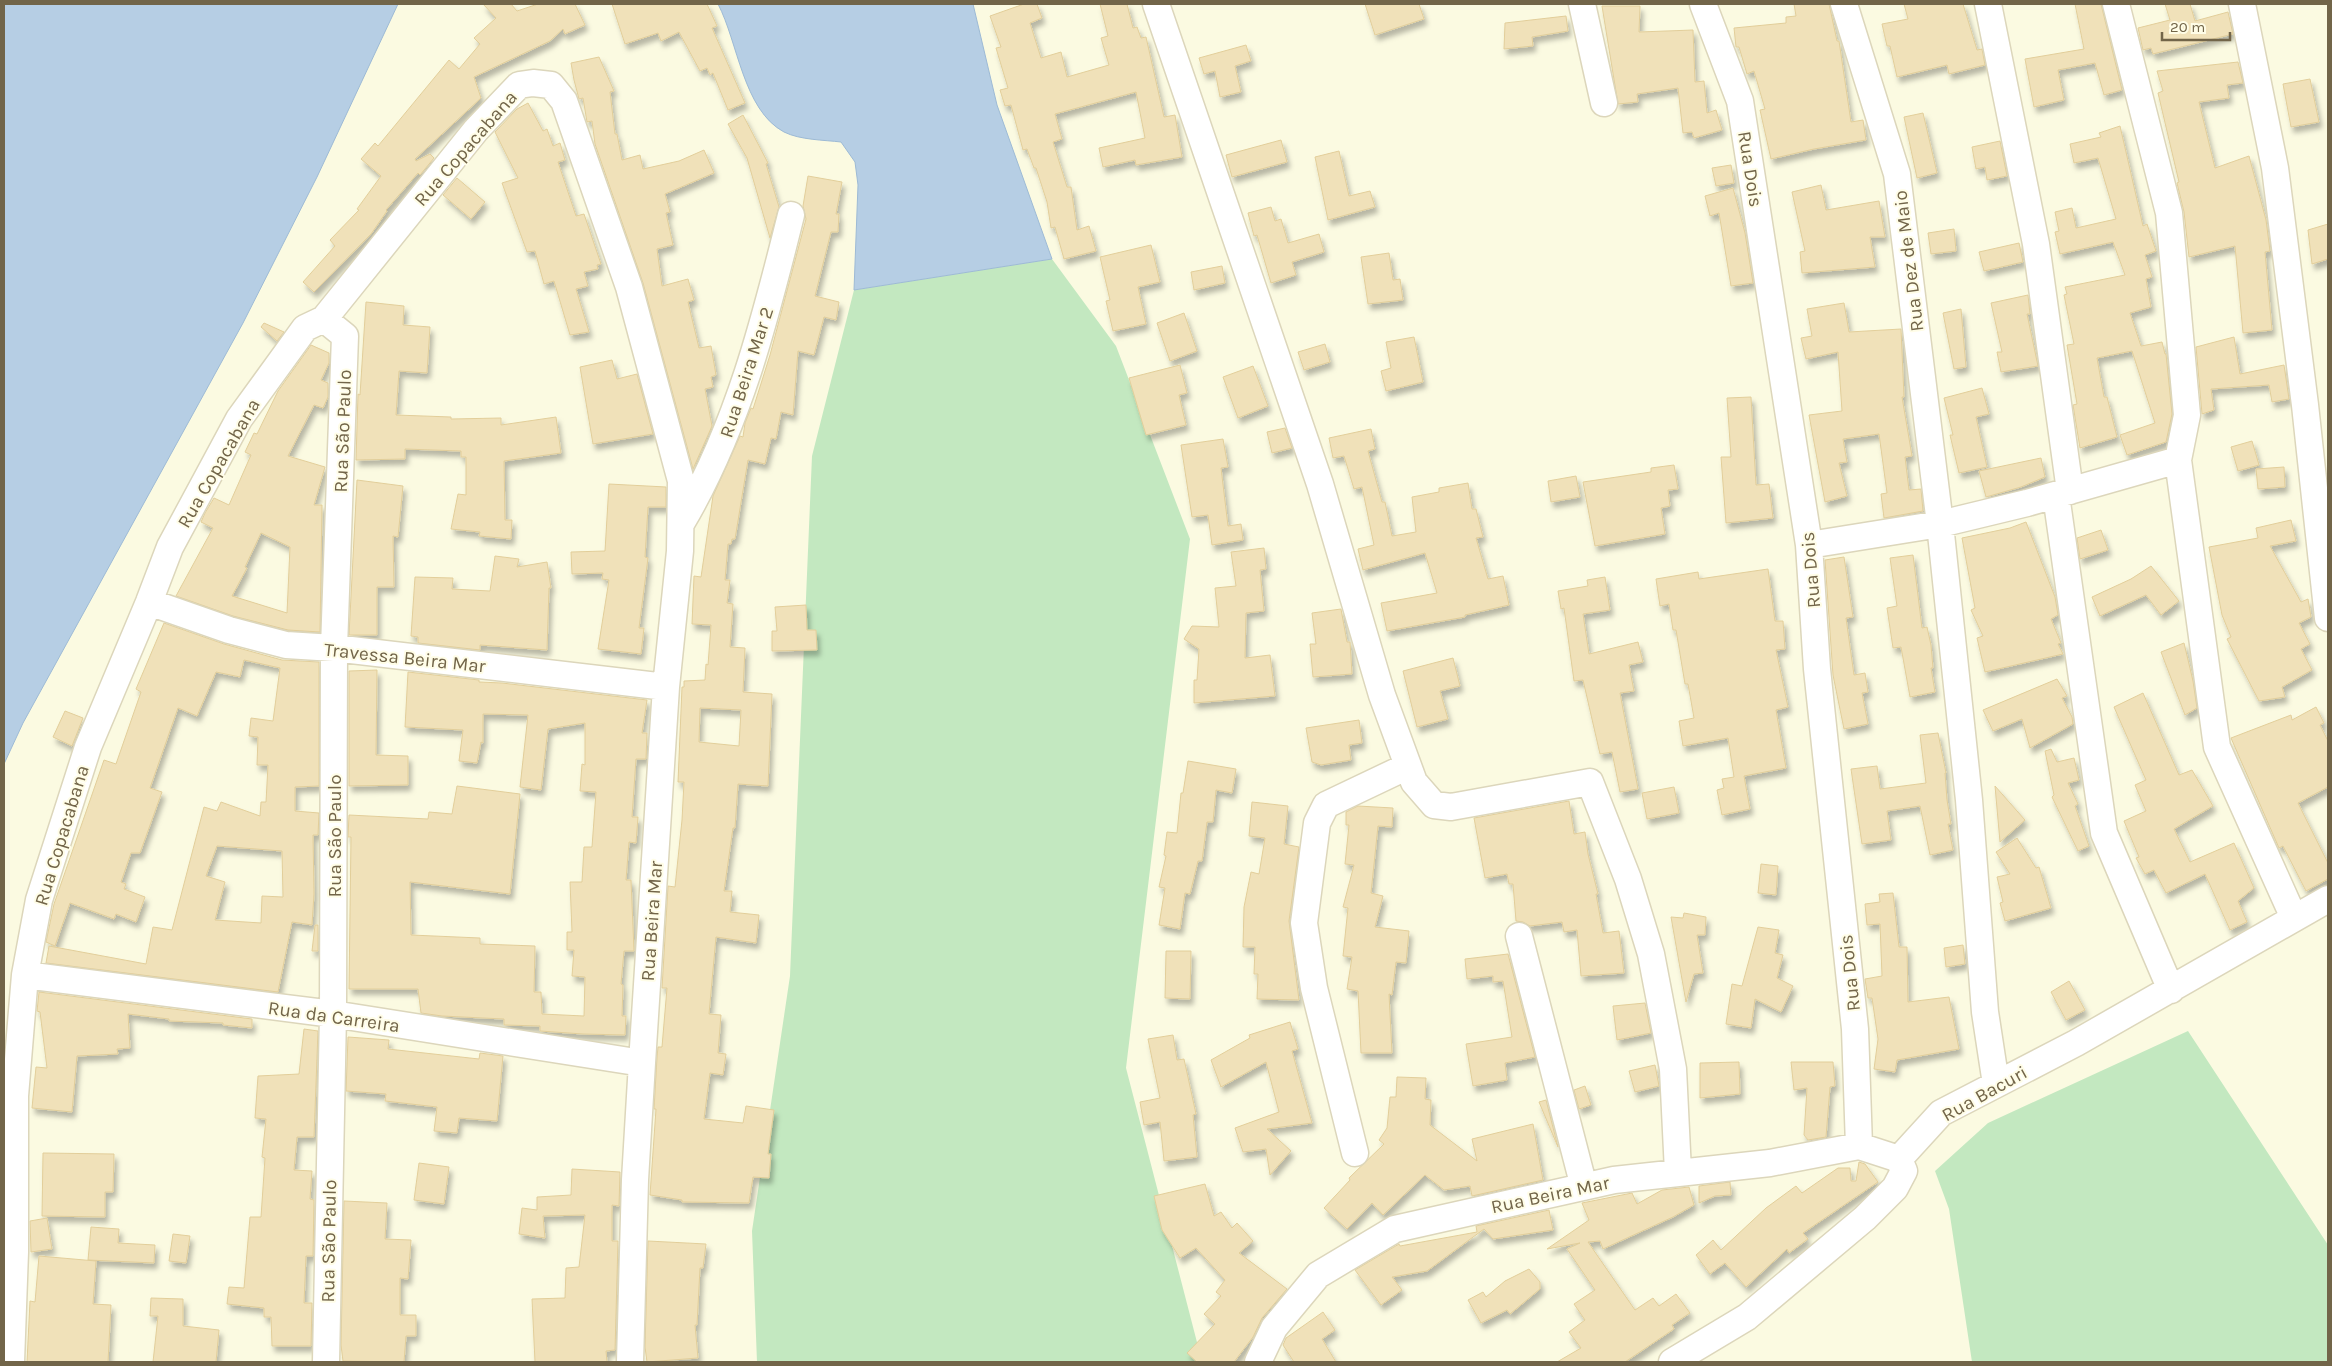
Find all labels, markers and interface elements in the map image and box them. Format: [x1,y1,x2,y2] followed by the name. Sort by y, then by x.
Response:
[2162,10,2230,42] scale bar
[2170,18,2205,36] text: 20 m
[410,86,522,211] street label: Rua Copacabana
[1733,130,1767,209] street label: Rua Dois
[1889,189,1929,333] street label: Rua Dez de Maio
[715,304,778,440] street label: Rua Beira Mar 2
[330,369,356,493] street label: Rua São Paulo
[173,395,265,532] street label: Rua Copacabana
[1797,531,1825,609] street label: Rua Dois
[323,639,487,677] street label: Travessa Beira Mar
[30,762,94,908] street label: Rua Copacabana
[324,774,346,898] street label: Rua São Paulo
[637,860,667,982] street label: Rua Beira Mar
[1835,934,1865,1012] street label: Rua Dois
[267,997,401,1037] street label: Rua da Carreira
[1938,1061,2031,1126] street label: Rua Bacuri
[1489,1172,1612,1218] street label: Rua Beira Mar
[317,1179,341,1303] street label: Rua São Paulo

